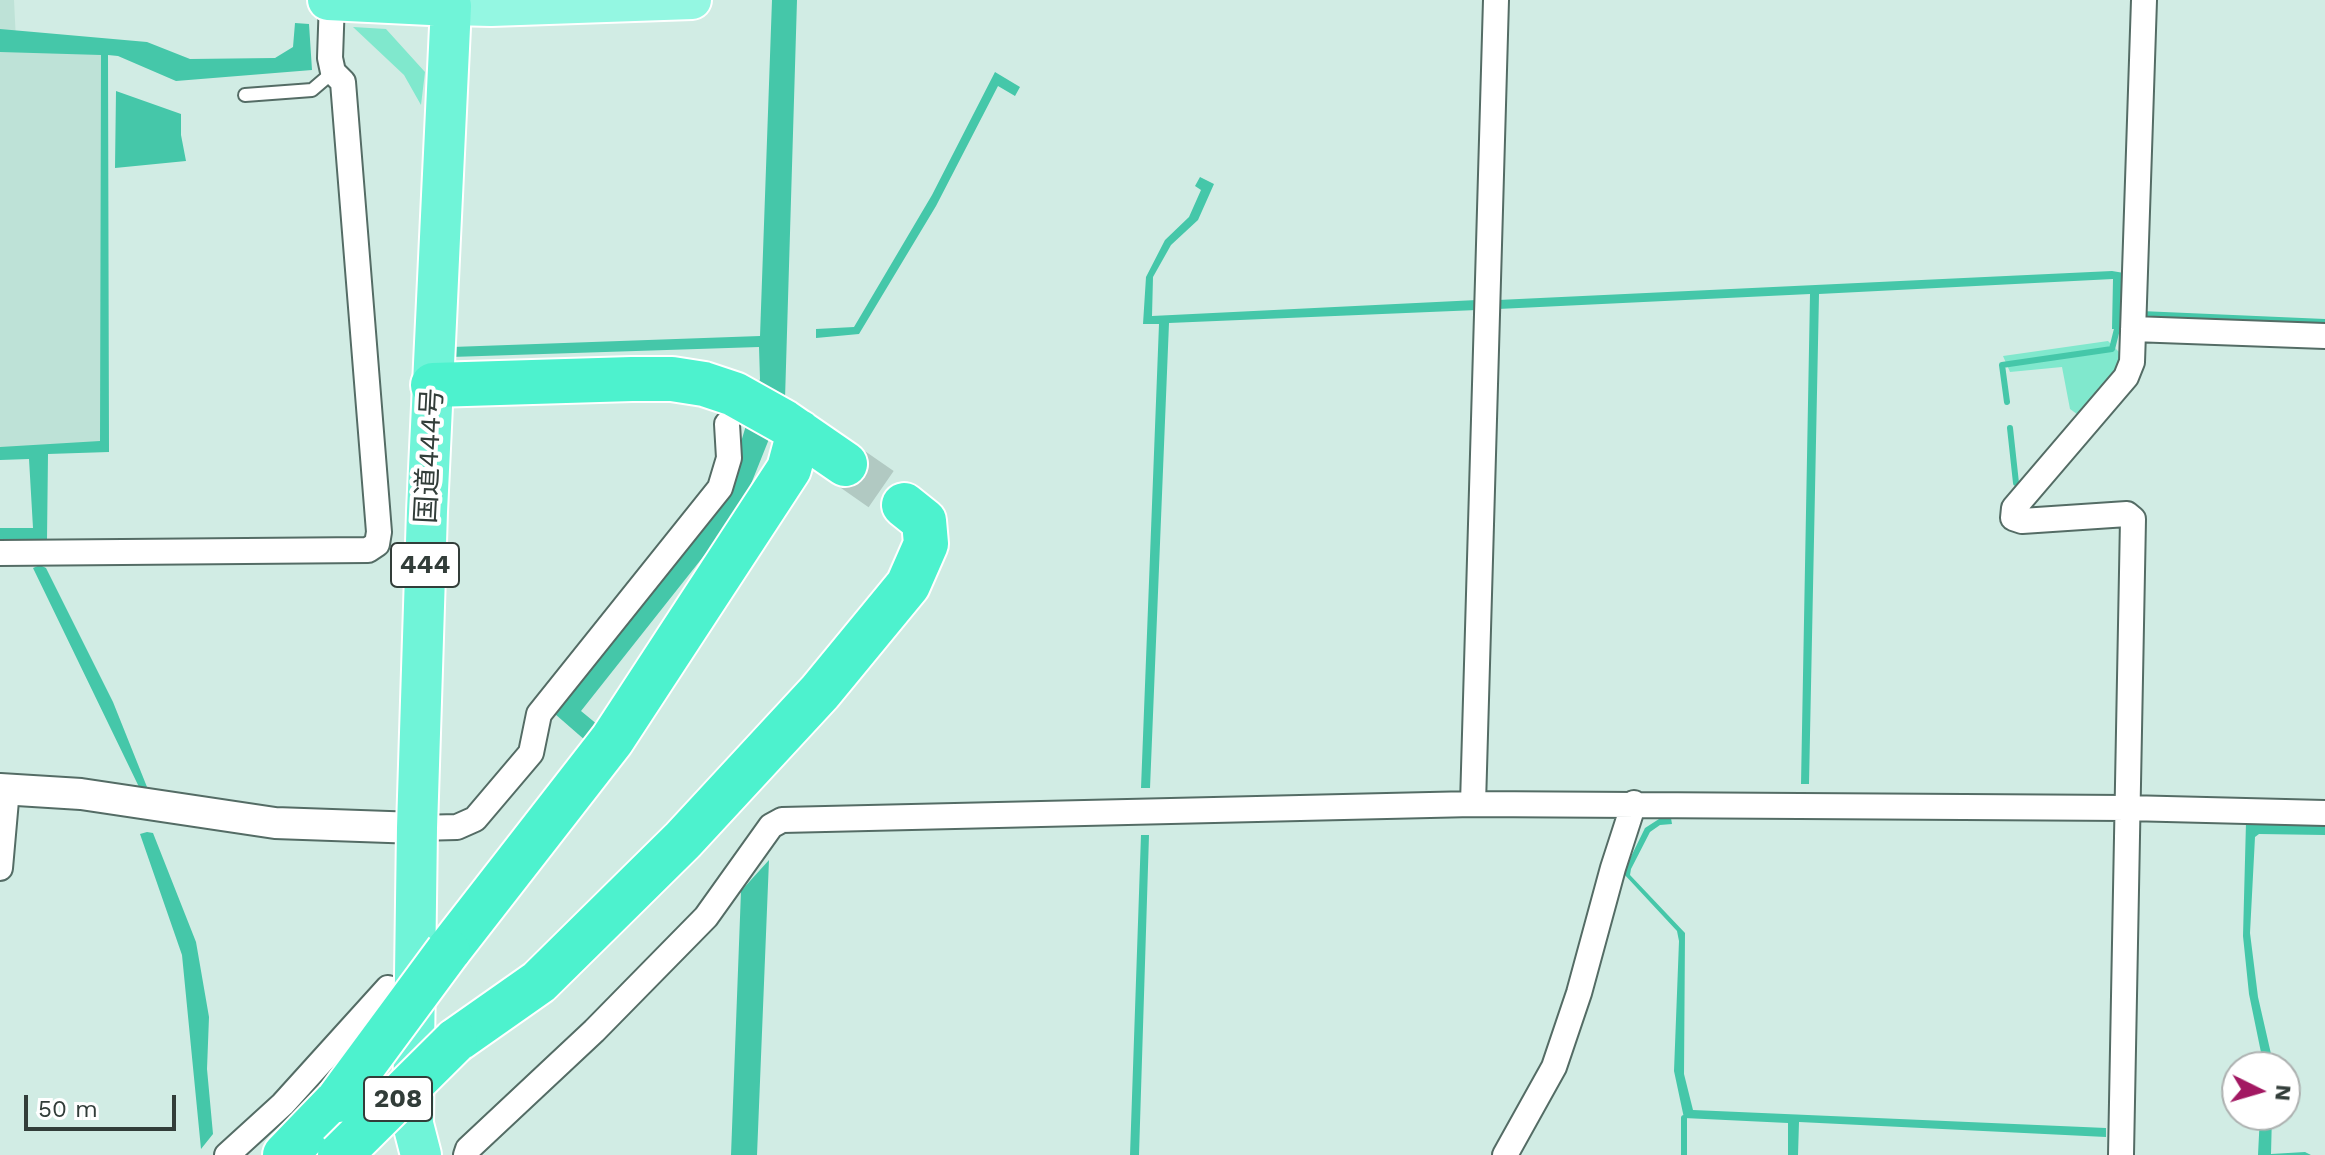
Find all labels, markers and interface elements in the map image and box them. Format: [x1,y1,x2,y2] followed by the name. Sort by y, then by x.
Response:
[410,388,450,524] street label: 国道444号
[391,543,459,587] road number: 444
[2221,1051,2301,1131] north arrow
[364,1077,432,1121] road number: 208
[28,1079,180,1129] scale bar
[2270,1084,2297,1102] text: N
[38,1095,98,1123] text: 50 m

